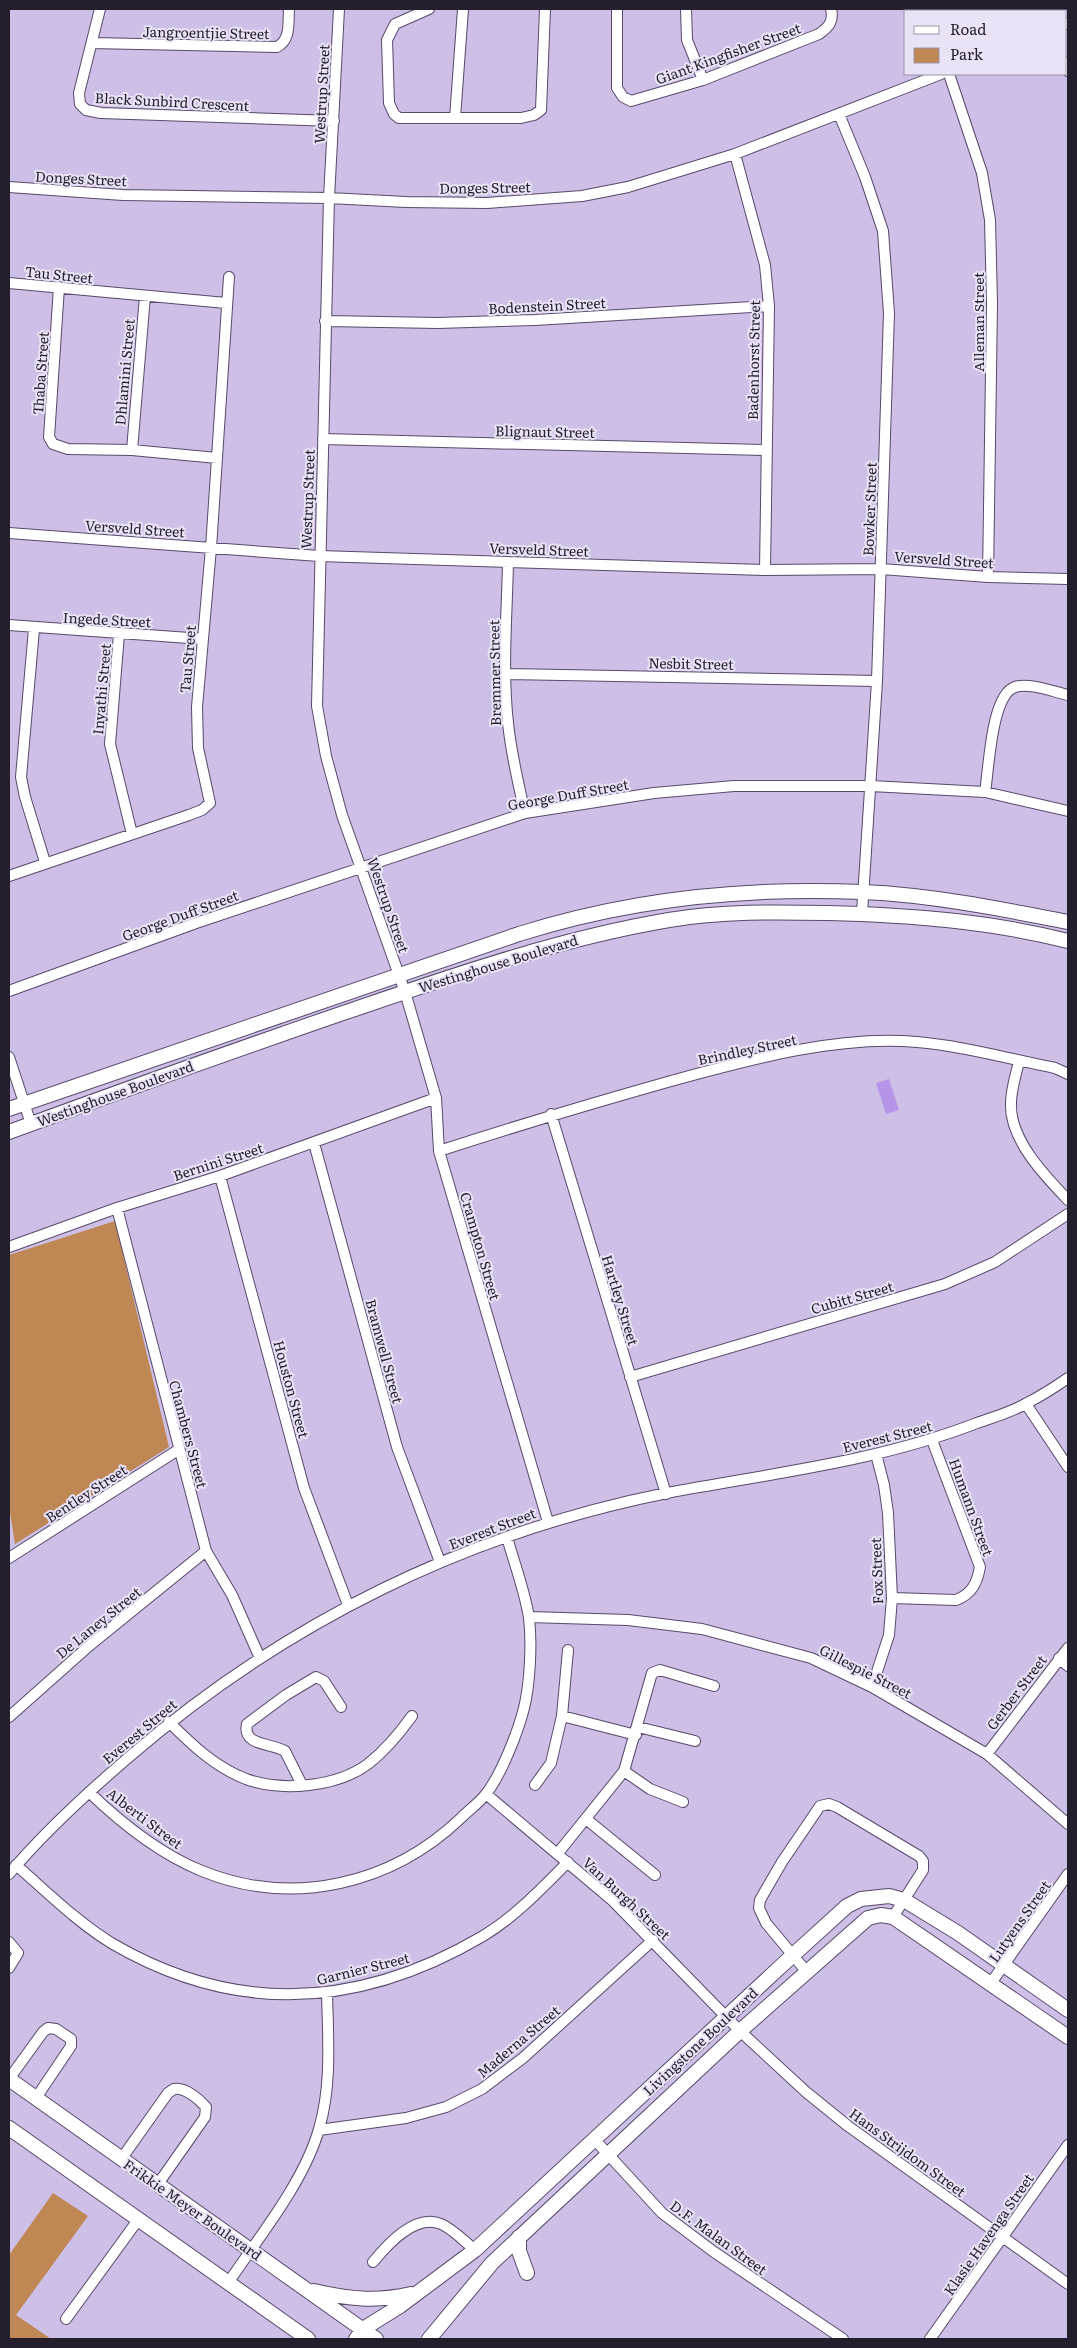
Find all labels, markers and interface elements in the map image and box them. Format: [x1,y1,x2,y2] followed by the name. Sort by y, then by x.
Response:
[904,10,1067,75] legend
[653,17,804,89] street label: Giant Kingfisher Street
[950,17,986,40] text: Road
[142,21,270,43] street label: Jangroentjie Street
[950,42,984,65] text: Park
[308,43,334,144] street label: Westrup Street
[94,87,250,115] street label: Black Sunbird Crescent
[35,166,128,190] street label: Donges Street
[439,176,531,198] street label: Donges Street
[24,260,94,288] street label: Tau Street
[968,272,988,372] street label: Alleman Street
[488,292,607,318] street label: Bodenstein Street
[742,299,764,420] street label: Badenhorst Street
[109,317,139,426] street label: Dhlamini Street
[27,330,53,415] street label: Thaba Street
[495,420,595,442] street label: Blignaut Street
[295,449,319,549] street label: Westrup Street
[857,461,881,556] street label: Bowker Street
[84,515,186,541] street label: Versveld Street
[489,537,590,561] street label: Versveld Street
[893,546,995,572] street label: Versveld Street
[62,607,152,631] street label: Ingede Street
[483,619,505,726] street label: Bremmer Street
[174,624,200,694] street label: Tau Street
[87,642,115,736] street label: Inyathi Street
[648,652,734,674] street label: Nesbit Street
[506,773,630,814] street label: George Duff Street
[363,855,415,956] street label: Westrup Street
[119,885,241,945] street label: George Duff Street
[416,929,580,997] street label: Westinghouse Boulevard
[696,1029,799,1069] street label: Brindley Street
[34,1055,197,1131] street label: Westinghouse Boulevard
[170,1137,266,1185] street label: Bernini Street
[456,1190,506,1303] street label: Crampton Street
[598,1252,644,1348] street label: Hartley Street
[808,1276,896,1318] street label: Cubitt Street
[361,1297,409,1406] street label: Bramwell Street
[269,1338,315,1440] street label: Houston Street
[165,1378,213,1490] street label: Chambers Street
[840,1415,934,1457] street label: Everest Street
[945,1455,999,1559] street label: Humann Street
[41,1459,131,1527] street label: Bentley Street
[446,1502,539,1554] street label: Everest Street
[865,1537,887,1605] street label: Fox Street
[51,1581,145,1663] street label: De Laney Street
[816,1639,916,1703] street label: Gillespie Street
[981,1650,1051,1734] street label: Gerber Street
[97,1694,181,1768] street label: Everest Street
[103,1783,187,1853] street label: Alberti Street
[579,1852,676,1944] street label: Van Burgh Street
[983,1876,1055,1966] street label: Lutyens Street
[314,1947,412,1989] street label: Garnier Street
[638,1982,762,2100] street label: Livingstone Boulevard
[472,2000,564,2082] street label: Maderna Street
[846,2103,971,2201] street label: Hans Strijdom Street
[120,2154,267,2265] street label: Frikkie Meyer Boulevard
[938,2169,1038,2299] street label: Klasie Havenga Street
[666,2195,772,2279] street label: D.F. Malan Street

